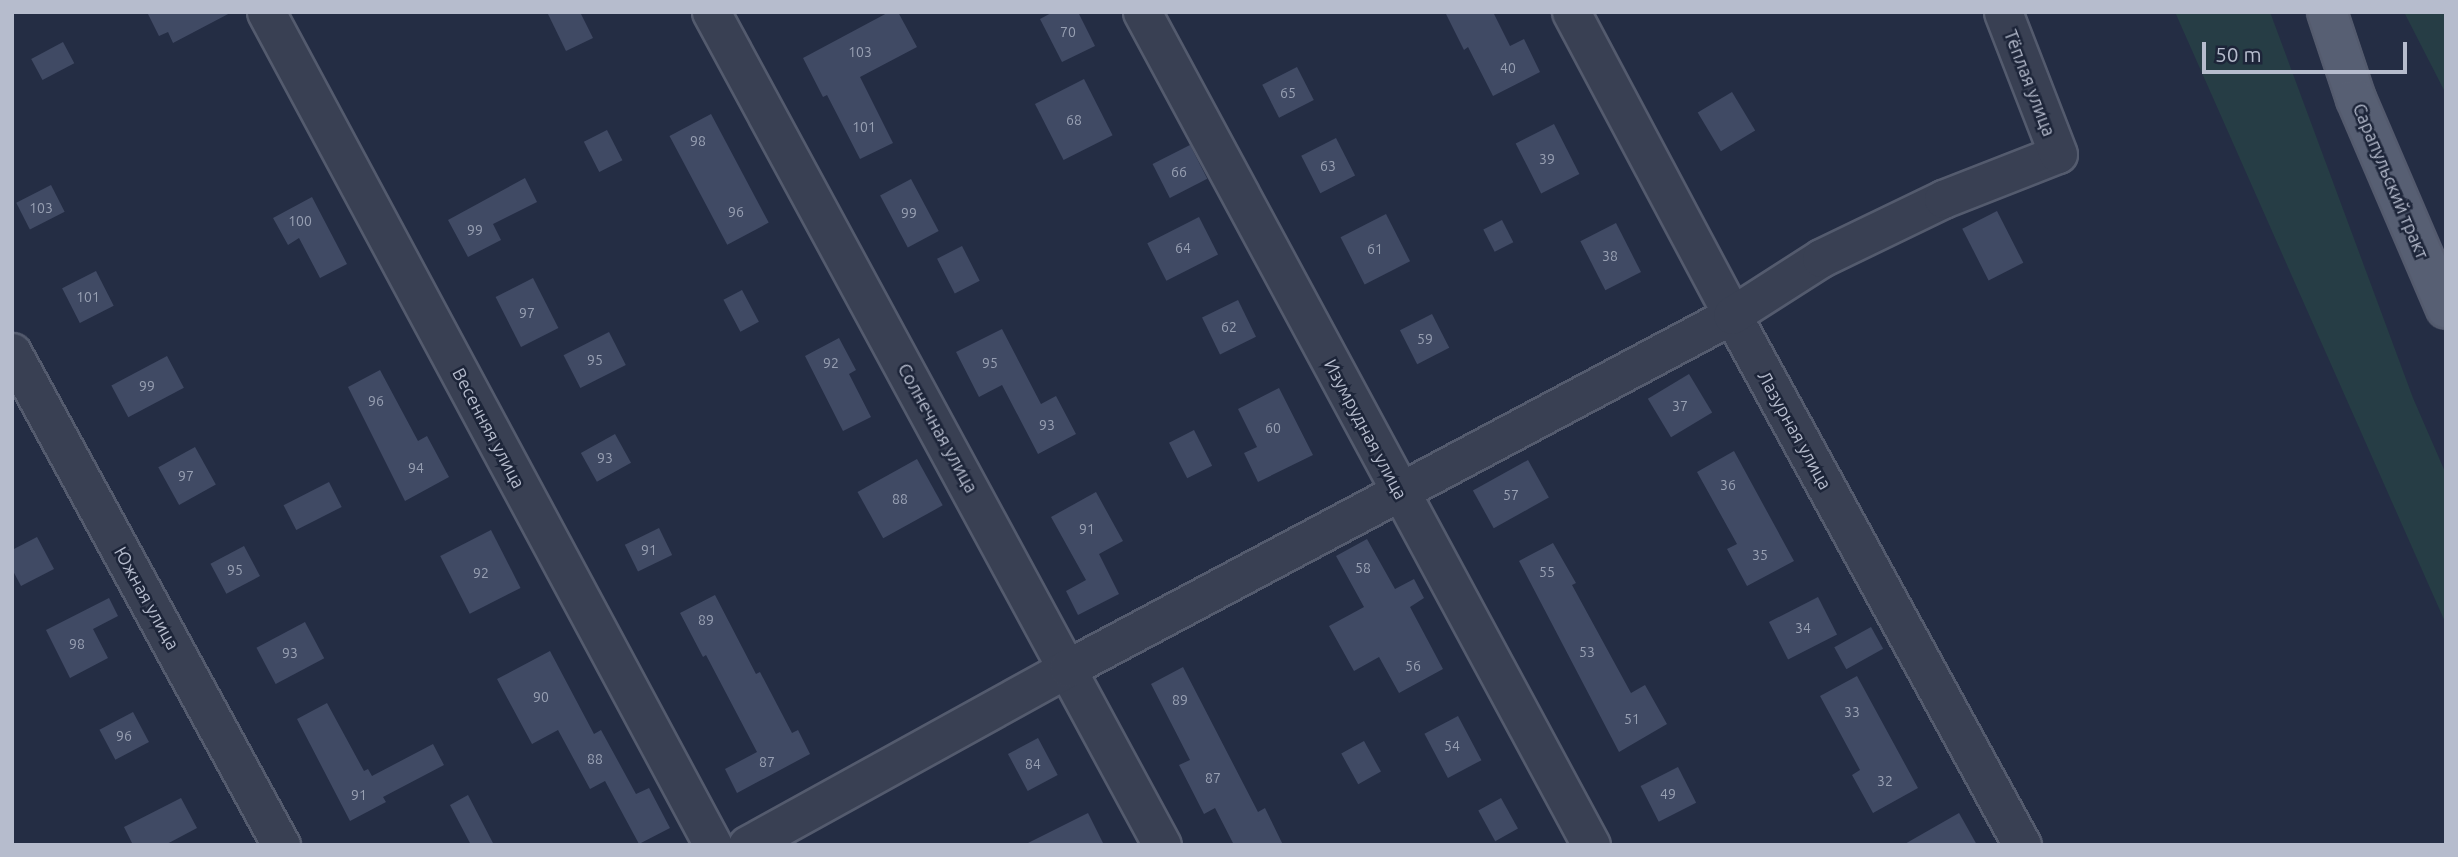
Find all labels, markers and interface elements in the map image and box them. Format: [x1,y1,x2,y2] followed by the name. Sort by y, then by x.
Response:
[1060,24,1076,40] house number: 70
[2000,27,2060,139] street label: Тёплая улица
[2206,28,2411,72] scale bar
[2215,42,2262,66] text: 50 m
[848,44,872,60] house number: 103
[1500,60,1516,76] house number: 40
[1280,85,1296,101] house number: 65
[2348,100,2434,262] street label: Сарапульский тракт
[1066,112,1082,128] house number: 68
[852,119,876,135] house number: 101
[690,133,706,149] house number: 98
[1539,151,1555,167] house number: 39
[1320,158,1336,174] house number: 63
[1171,164,1187,180] house number: 66
[29,200,53,216] house number: 103
[728,204,744,220] house number: 96
[901,205,917,221] house number: 99
[288,213,312,229] house number: 100
[467,222,483,238] house number: 99
[1175,240,1191,256] house number: 64
[1367,241,1383,257] house number: 61
[1602,248,1618,264] house number: 38
[76,289,100,305] house number: 101
[519,305,535,321] house number: 97
[1221,319,1237,335] house number: 62
[1417,331,1433,347] house number: 59
[587,352,603,368] house number: 95
[823,355,839,371] house number: 92
[982,355,998,371] house number: 95
[1320,355,1412,503] street label: Изумрудная улица
[893,359,983,497] street label: Солнечная улица
[448,364,530,492] street label: Весенняя улица
[1753,367,1837,493] street label: Лазурная улица
[139,378,155,394] house number: 99
[368,393,384,409] house number: 96
[1672,398,1688,414] house number: 37
[1039,417,1055,433] house number: 93
[1265,420,1281,436] house number: 60
[597,450,613,466] house number: 93
[408,460,424,476] house number: 94
[178,468,194,484] house number: 97
[1720,477,1736,493] house number: 36
[1503,487,1519,503] house number: 57
[892,491,908,507] house number: 88
[1079,521,1095,537] house number: 91
[641,542,657,558] house number: 91
[110,543,184,653] street label: Южная улица
[1752,547,1768,563] house number: 35
[1355,560,1371,576] house number: 58
[227,562,243,578] house number: 95
[1539,564,1555,580] house number: 55
[473,565,489,581] house number: 92
[698,612,714,628] house number: 89
[1795,620,1811,636] house number: 34
[69,636,85,652] house number: 98
[1579,644,1595,660] house number: 53
[282,645,298,661] house number: 93
[1405,658,1421,674] house number: 56
[533,689,549,705] house number: 90
[1172,692,1188,708] house number: 89
[1844,704,1860,720] house number: 33
[1624,711,1640,727] house number: 51
[116,728,132,744] house number: 96
[1444,738,1460,754] house number: 54
[587,751,603,767] house number: 88
[759,754,775,770] house number: 87
[1025,756,1041,772] house number: 84
[1205,770,1221,786] house number: 87
[1877,773,1893,789] house number: 32
[1660,786,1676,802] house number: 49
[351,787,367,803] house number: 91

